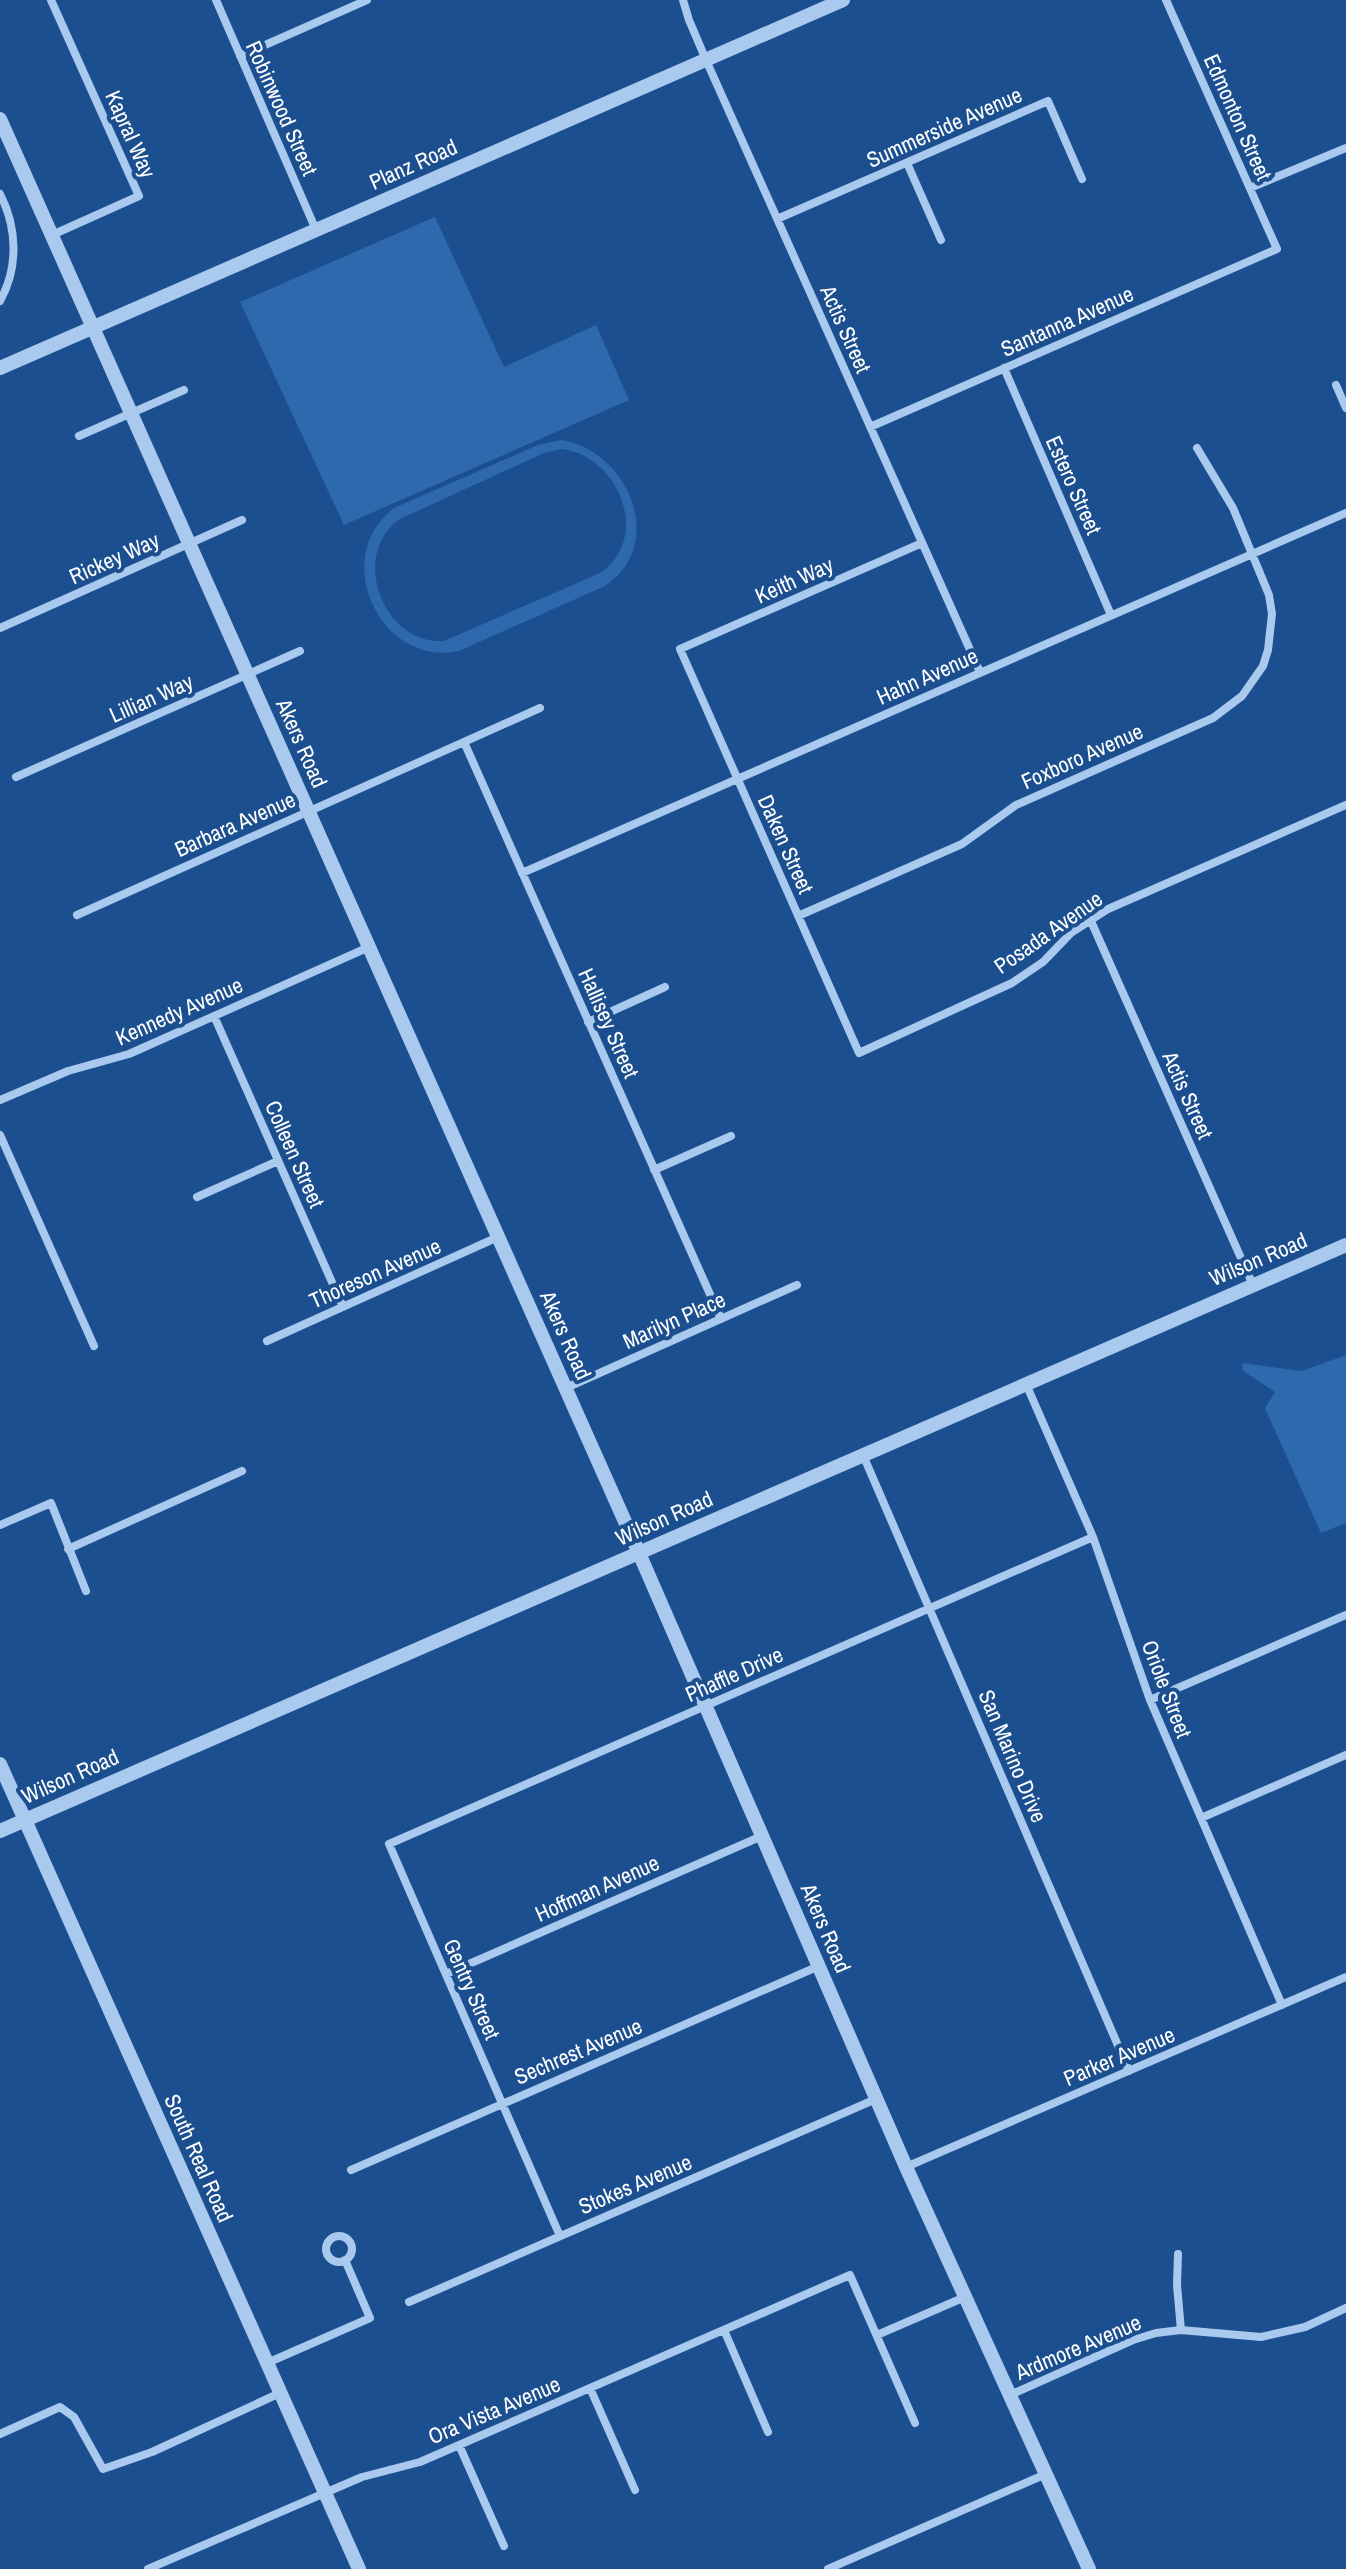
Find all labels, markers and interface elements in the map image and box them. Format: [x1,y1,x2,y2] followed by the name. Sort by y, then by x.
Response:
[239,36,325,180] street label: Robinwood Street
[1197,49,1279,185] street label: Edmonton Street
[862,79,1026,175] street label: Summerside Avenue
[98,86,164,182] street label: Kapral Way
[364,131,462,197] street label: Planz Road
[996,278,1138,364] street label: Santanna Avenue
[813,279,879,378] street label: Actis Street
[1039,431,1109,539] street label: Estero Street
[64,525,164,591] street label: Rickey Way
[750,550,838,610] street label: Keith Way
[872,640,982,712] street label: Hahn Avenue
[104,666,198,730] street label: Lillian Way
[269,693,335,792] street label: Akers Road
[1016,716,1148,796] street label: Foxboro Avenue
[170,784,300,864] street label: Barbara Avenue
[751,790,821,898] street label: Daken Street
[988,884,1108,980] street label: Posada Avenue
[571,963,647,1083] street label: Hallisey Street
[111,970,247,1052] street label: Kennedy Avenue
[1155,1045,1221,1144] street label: Actis Street
[258,1096,332,1212] street label: Colleen Street
[1205,1225,1311,1293] street label: Wilson Road
[304,1231,446,1315] street label: Thoreson Avenue
[618,1284,730,1356] street label: Marilyn Place
[533,1285,599,1384] street label: Akers Road
[611,1483,717,1553] street label: Wilson Road
[1135,1636,1199,1742] street label: Oriole Street
[680,1639,788,1709] street label: Phaffle Drive
[972,1685,1054,1827] street label: San Marino Drive
[17,1741,123,1811] street label: Wilson Road
[530,1847,664,1929] street label: Hoffman Avenue
[793,1878,858,1977] street label: Akers Road
[436,1934,508,2044] street label: Gentry Street
[510,2011,646,2091] street label: Sechrest Avenue
[1059,2019,1179,2093] street label: Parker Avenue
[157,2089,241,2227] street label: South Real Road
[574,2147,696,2221] street label: Stokes Avenue
[1010,2307,1146,2387] street label: Ardmore Avenue
[423,2369,565,2451] street label: Ora Vista Avenue

